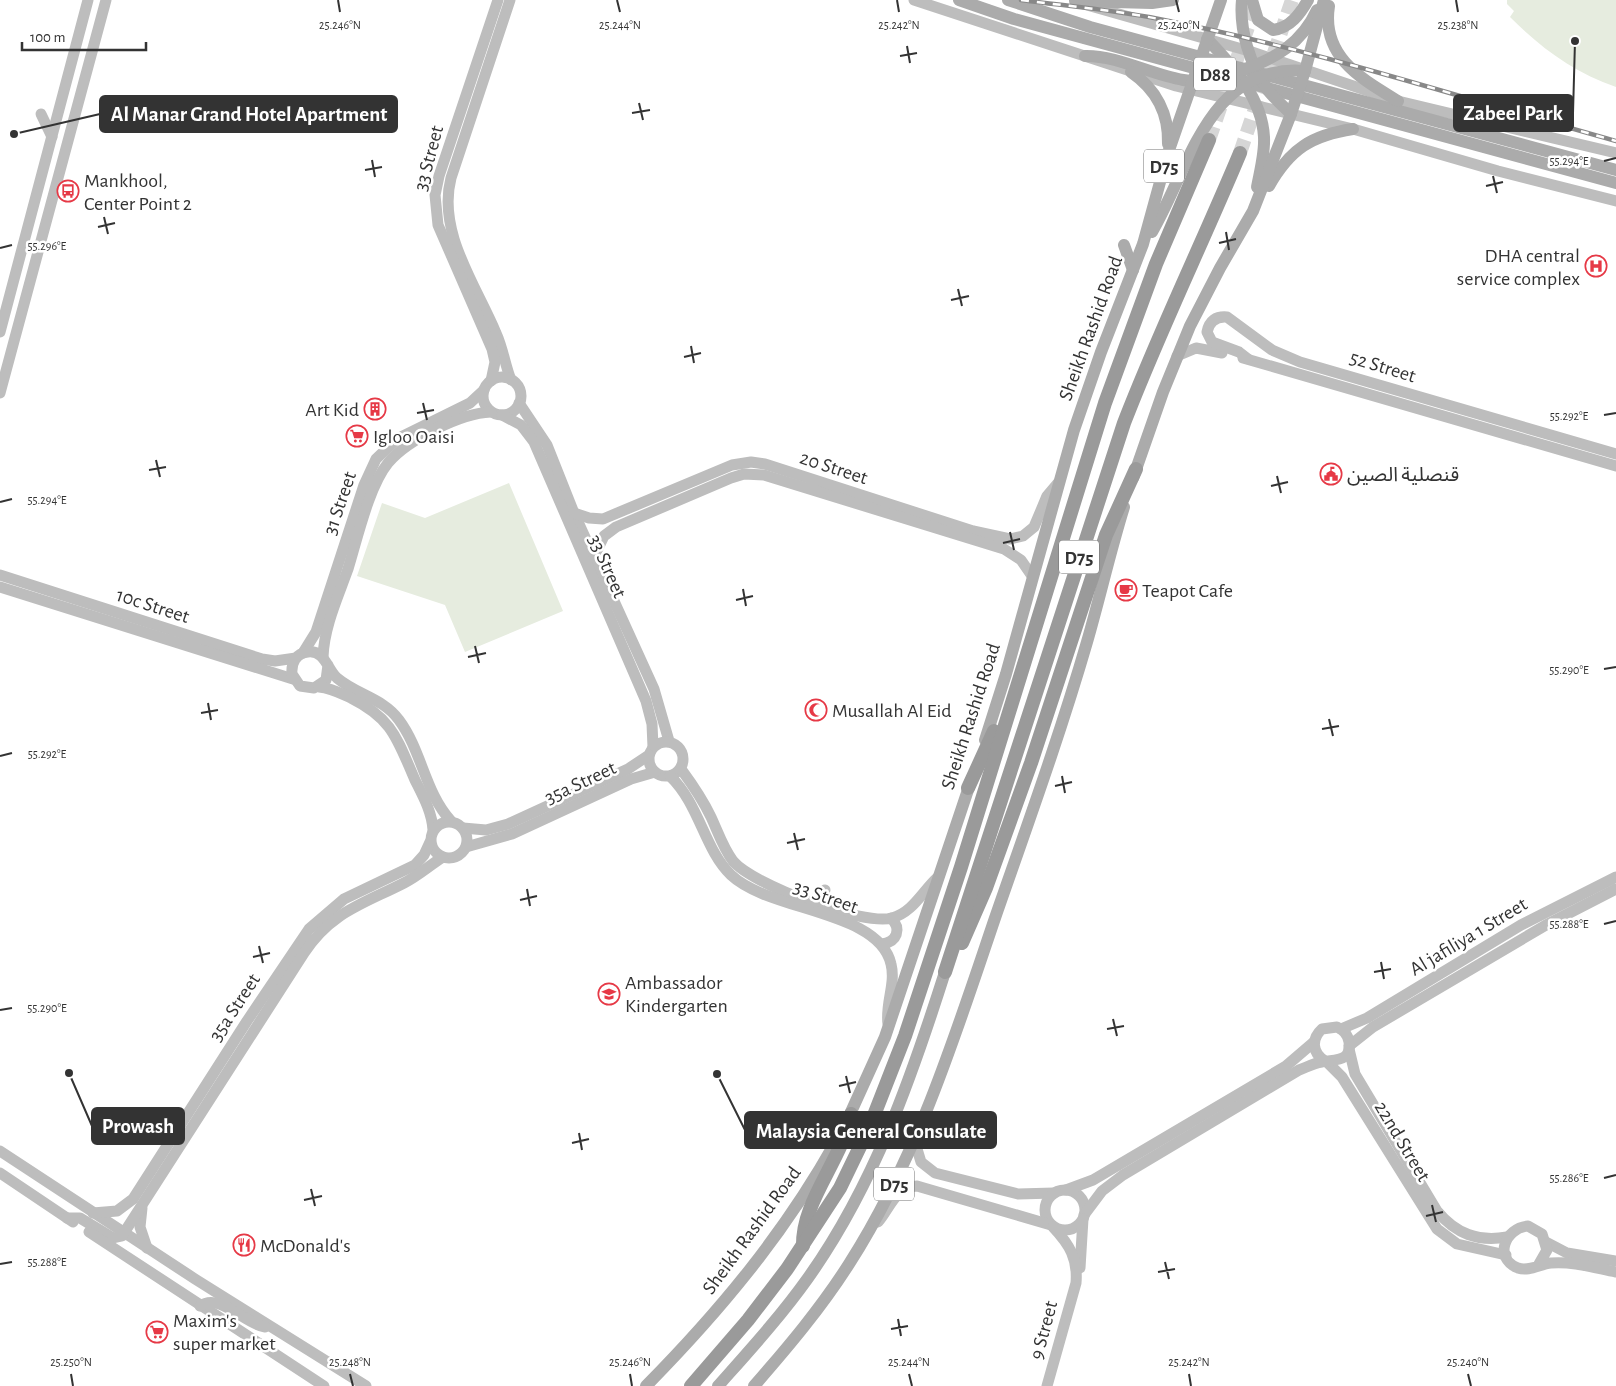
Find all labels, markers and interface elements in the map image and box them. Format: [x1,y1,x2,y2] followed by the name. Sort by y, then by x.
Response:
[319,19,361,31] text: 25.246°N
[599,19,641,31] text: 25.244°N
[878,19,920,31] text: 25.242°N
[1158,19,1200,31] text: 25.240°N
[1437,19,1479,31] text: 25.238°N
[22,20,146,52] scale bar
[30,30,65,45] text: 100 m
[1194,58,1236,90] road number: D88
[1454,95,1573,131] callout: Zabeel Park
[100,96,397,132] callout: Al Manar Grand Hotel Apartment
[1463,103,1563,124] text: Zabeel Park
[111,104,387,125] text: Al Manar Grand Hotel Apartment
[411,123,447,193] street label: 33 Street
[1144,150,1184,182] road number: D75
[1550,155,1589,167] text: 55.294°E
[84,171,192,214] place label: Mankhool, Center Point 2
[56,179,80,203] bus stop icon: Mankhool, Center Point 2
[28,240,67,252] text: 55.296°E
[1457,246,1580,289] place label: DHA central service complex
[1055,253,1126,403] street label: Sheikh Rashid Road
[1584,254,1608,278] hospital icon: DHA central service complex
[1347,347,1419,387] street label: 52 Street
[363,397,387,421] building icon: Art Kid
[305,400,359,420] place label: Art Kid
[1550,410,1589,422] text: 55.292°E
[345,424,369,448] supermarket icon: Igloo Oaisi
[373,427,455,447] place label: Igloo Oaisi
[797,448,871,488] street label: 20 Street
[1319,462,1343,486] public building icon: قنصلية الصين
[1347,465,1459,486] place label: قنصلية الصين
[320,469,360,538] street label: 31 Street
[28,494,67,506] text: 55.294°E
[584,532,630,602] street label: 33 Street
[1059,540,1099,574] road number: D75
[1114,578,1138,602] cafe icon: Teapot Cafe
[1142,581,1233,601] place label: Teapot Cafe
[114,585,192,627] street label: 10c Street
[938,641,1004,792] street label: Sheikh Rashid Road
[1549,664,1589,676] text: 55.290°E
[804,698,828,722] mosque icon: Musallah Al Eid
[832,701,952,721] place label: Musallah Al Eid
[28,748,67,760] text: 55.292°E
[542,757,620,808] street label: 35a Street
[791,877,861,917] street label: 33 Street
[1406,894,1531,980] street label: Al jafiliya 1 Street
[1550,918,1589,930] text: 55.288°E
[206,970,264,1045] street label: 35a Street
[625,973,728,1016] place label: Ambassador Kindergarten
[597,982,621,1006] school or university icon: Ambassador Kindergarten
[27,1002,67,1014] text: 55.290°E
[1371,1098,1434,1185] street label: 22nd Street
[92,1108,184,1144] callout: Prowash
[745,1112,996,1148] callout: Malaysia General Consulate
[102,1116,174,1137] text: Prowash
[756,1121,986,1142] text: Malaysia General Consulate
[699,1163,805,1298] street label: Sheikh Rashid Road
[874,1168,914,1200] road number: D75
[1550,1172,1589,1184] text: 55.286°E
[232,1233,256,1257] restaurant icon: McDonald's
[260,1236,351,1256] place label: McDonald's
[28,1256,67,1268] text: 55.288°E
[1027,1298,1062,1362] street label: 9 Street
[173,1311,276,1354] place label: Maxim's super market
[145,1320,169,1344] supermarket icon: Maxim's super market
[50,1356,92,1368] text: 25.250°N
[329,1356,371,1368] text: 25.248°N
[609,1356,651,1368] text: 25.246°N
[888,1356,930,1368] text: 25.244°N
[1168,1356,1210,1368] text: 25.242°N
[1447,1356,1489,1368] text: 25.240°N

